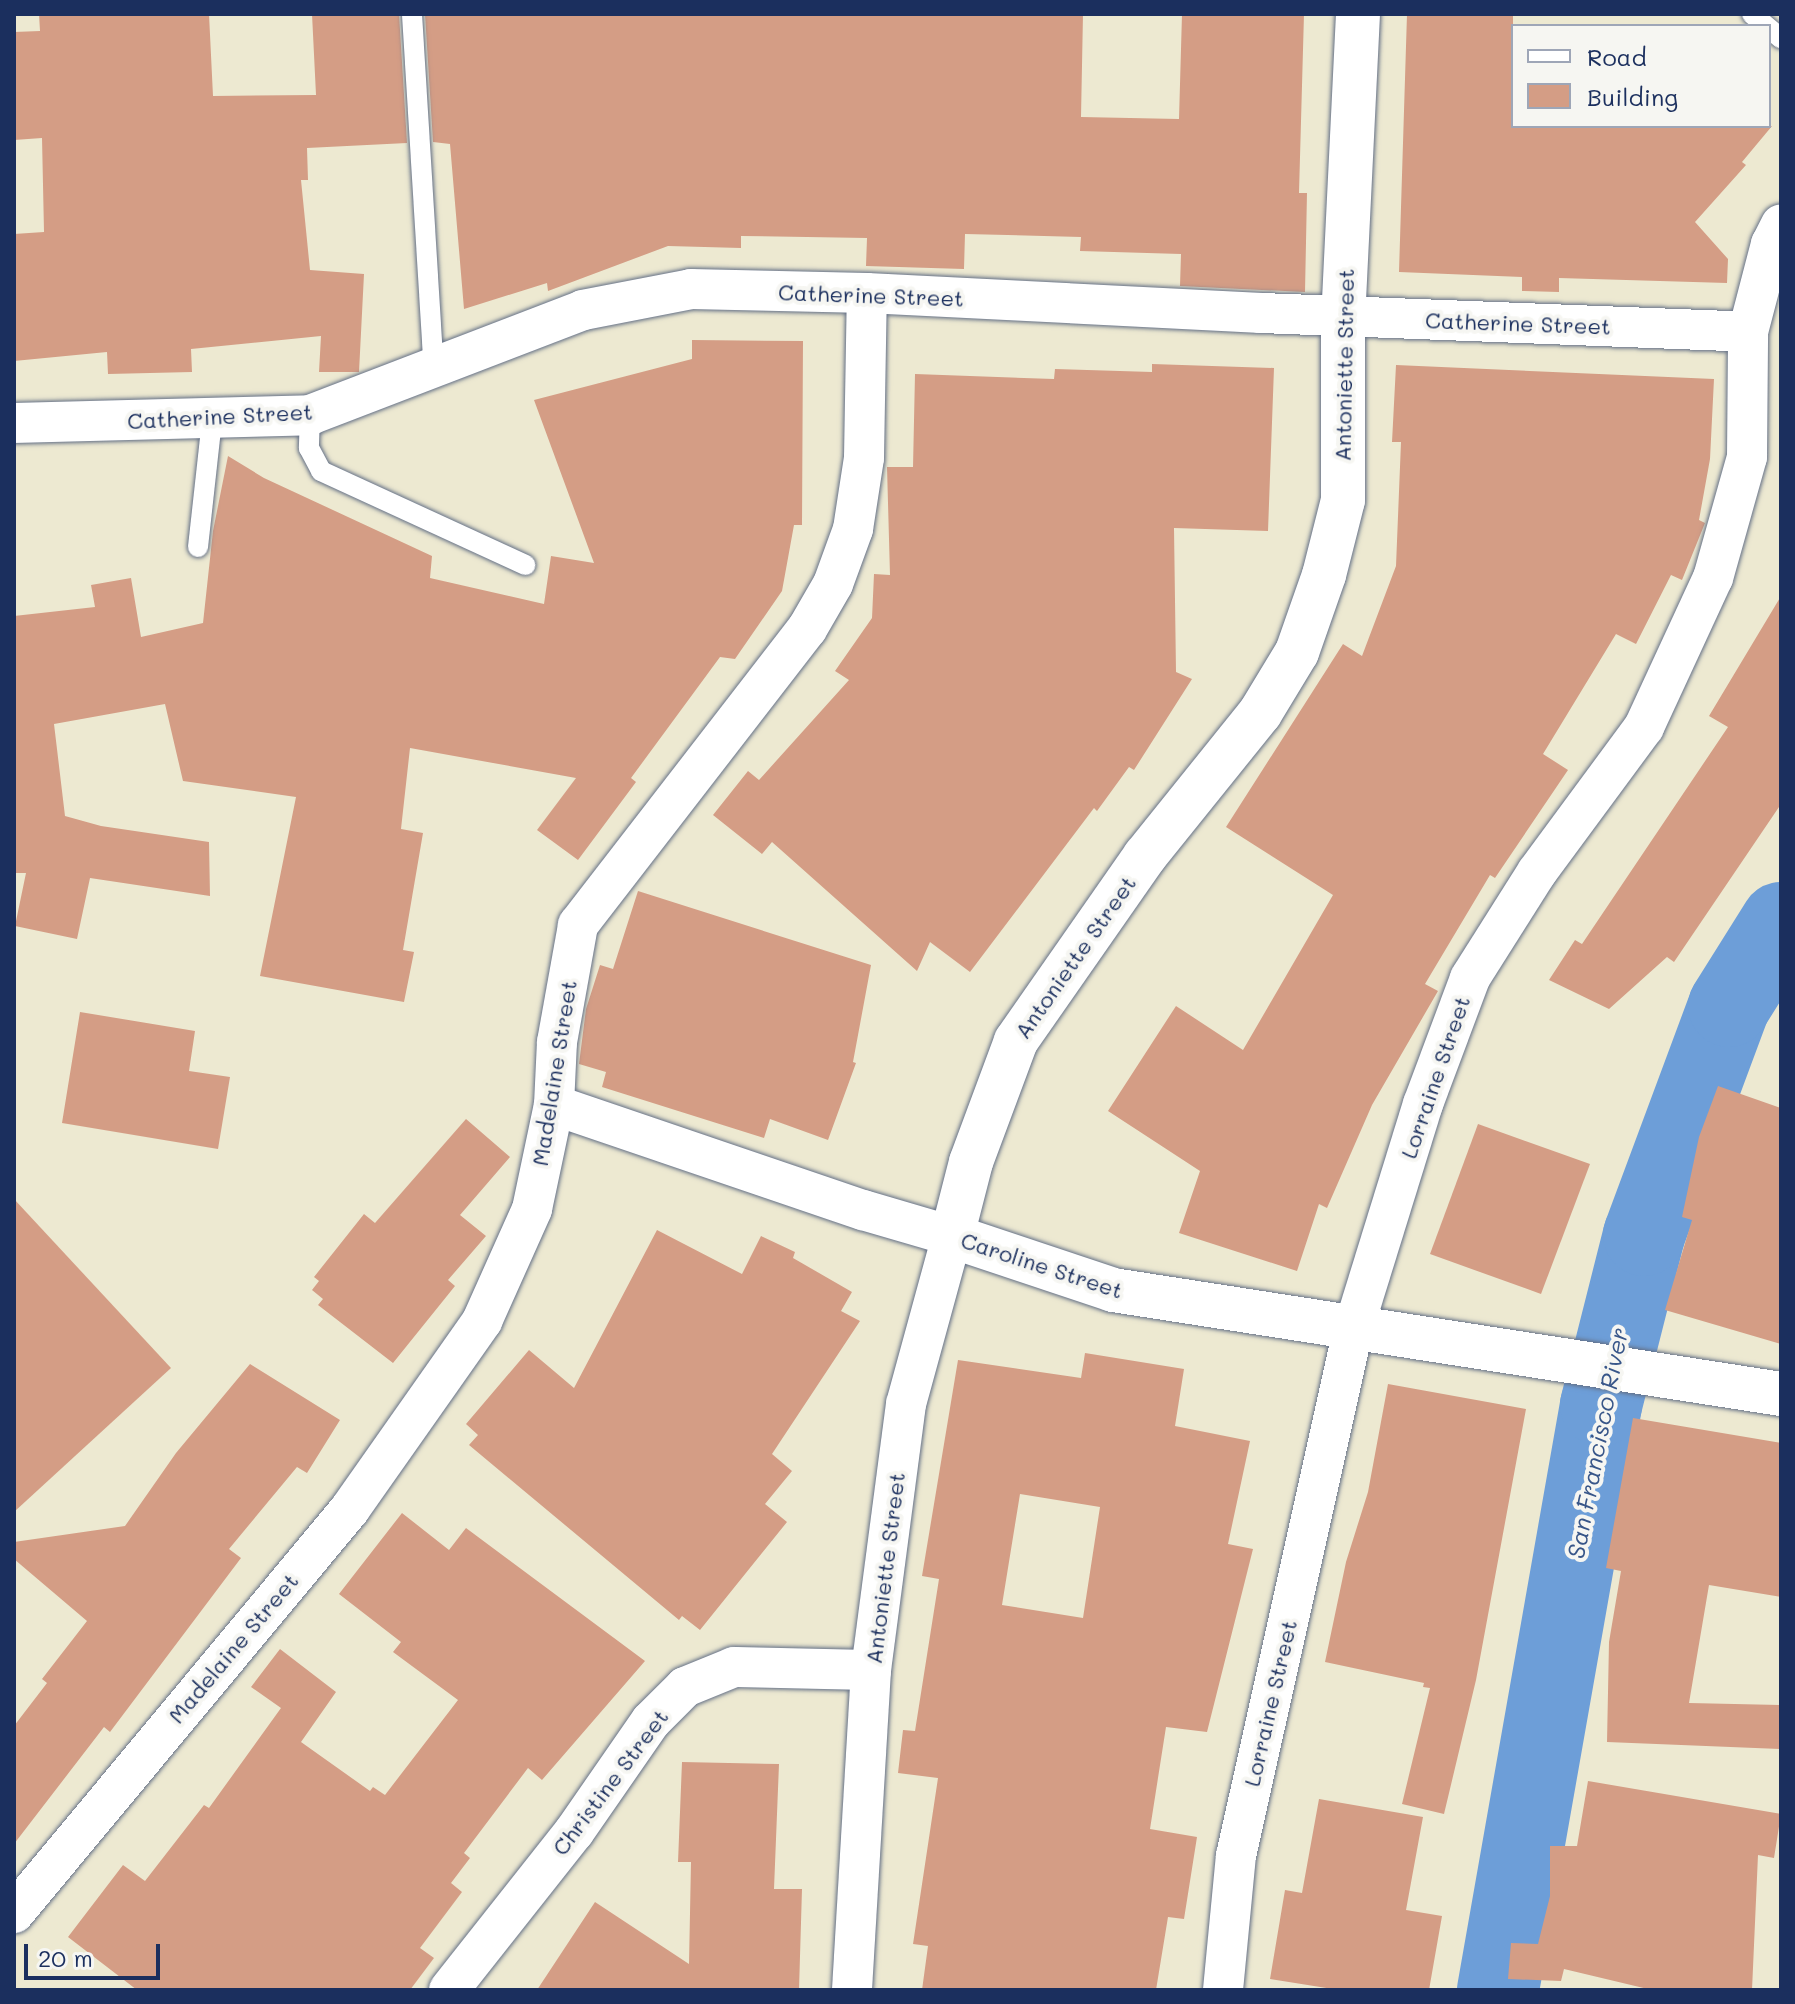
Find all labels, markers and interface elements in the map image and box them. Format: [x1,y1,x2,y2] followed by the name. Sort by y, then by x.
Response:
[1511,24,1771,128] legend
[1587,41,1647,72] text: Road
[1587,81,1678,112] text: Building
[1329,268,1359,462] street label: Antoniette Street
[778,279,964,311] street label: Catherine Street
[1425,307,1611,339] street label: Catherine Street
[127,398,313,434] street label: Catherine Street
[1009,870,1141,1044] street label: Antoniette Street
[526,978,582,1168] street label: Madelaine Street
[1395,992,1475,1162] street label: Lorraine Street
[958,1226,1126,1304] street label: Caroline Street
[1560,1325,1634,1561] water label: San Francisco River
[860,1471,910,1665] street label: Antoniette Street
[163,1568,303,1728] street label: Madelaine Street
[1238,1617,1302,1789] street label: Lorraine Street
[547,1704,673,1860] street label: Christine Street
[28,1928,164,1978] scale bar
[38,1942,93,1973] text: 20 m

